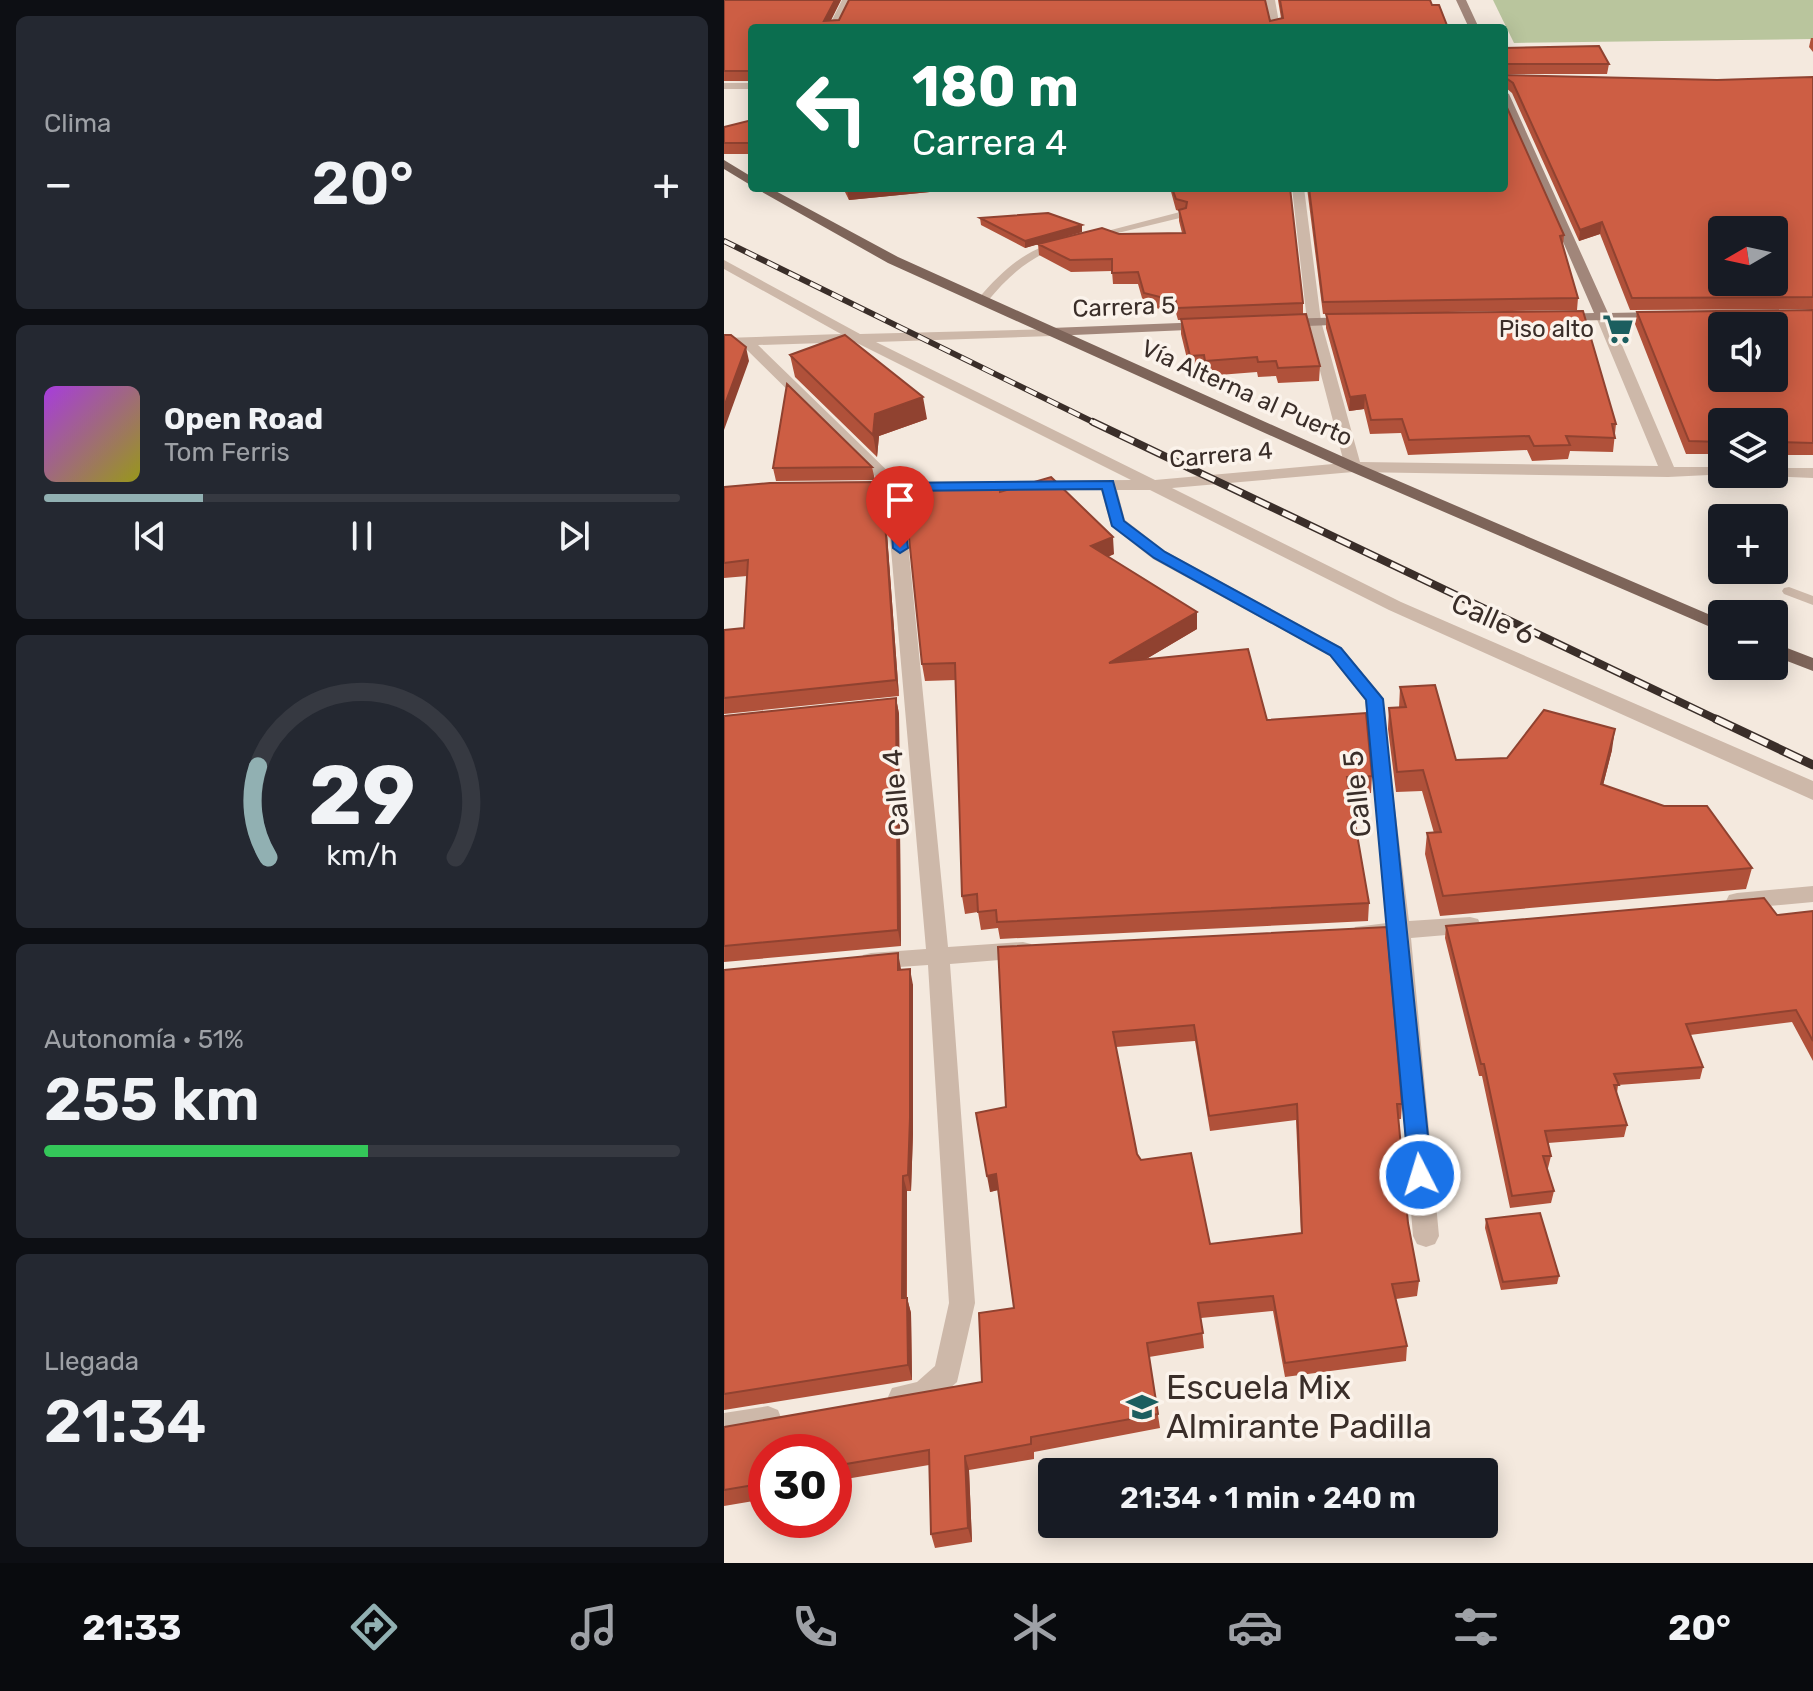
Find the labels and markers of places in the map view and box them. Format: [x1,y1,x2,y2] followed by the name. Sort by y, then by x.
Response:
[1601,312,1635,346] supermarket icon: Piso alto
[1499,315,1594,343] place label: Piso alto
[866,466,934,548] pin
[1166,1367,1432,1447] place label: Escuela Mix Almirante Padilla
[1125,1390,1159,1424] school or university icon: Escuela Mix Almirante Padilla

